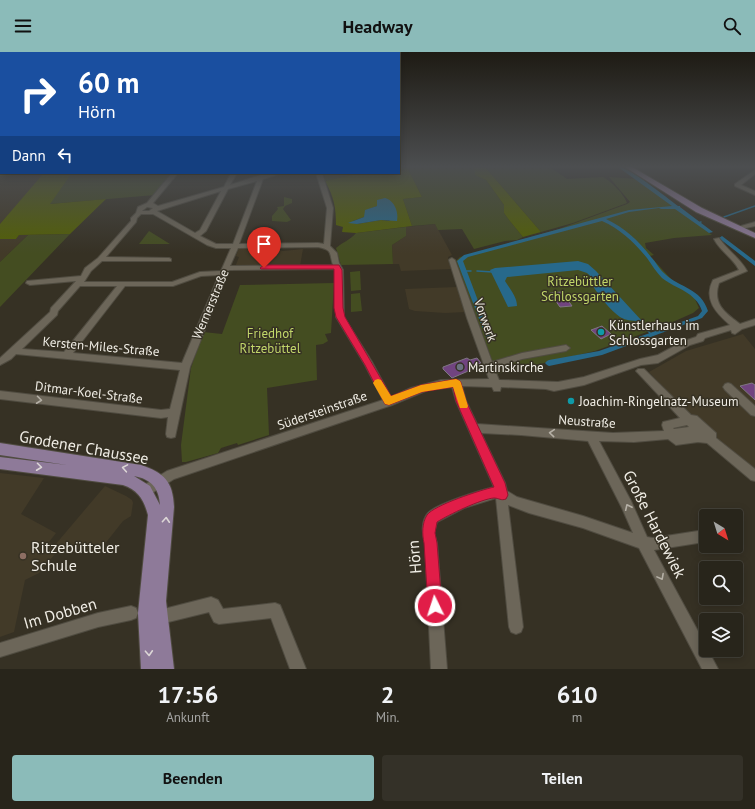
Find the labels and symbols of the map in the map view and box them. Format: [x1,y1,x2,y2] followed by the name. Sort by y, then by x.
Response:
[247,227,281,268] pin
[188,267,233,342] street label: Wernerstraße
[541,273,619,305] park label: Ritzebüttler Schlossgarten
[470,295,501,345] street label: Vorwerk
[609,317,699,349] place label: Künstlerhaus im Schlossgarten
[240,325,301,357] park label: Friedhof Ritzebüttel
[596,327,606,337] marker: Künstlerhaus im Schlossgarten
[42,333,160,360] street label: Kersten-Miles-Straße
[468,359,544,376] place label: Martinskirche
[455,362,465,372] marker: Martinskirche
[34,377,144,408] street label: Ditmar-Koel-Straße
[275,387,369,434] street label: Südersteinstraße
[578,393,738,410] place label: Joachim-Ringelnatz-Museum
[36,395,42,404] one-way arrow
[566,396,576,406] marker: Joachim-Ringelnatz-Museum
[558,411,616,432] street label: Neustraße
[18,426,150,468] street label: Grodener Chaussee
[549,429,555,438] one-way arrow
[36,463,42,472] one-way arrow
[122,464,128,473] one-way arrow
[619,467,691,581] street label: Große Hardewiek
[625,504,633,511] one-way arrow
[699,509,743,553] north arrow
[161,517,170,524] one-way arrow
[31,537,120,575] place label: Ritzebütteler Schule
[403,539,425,575] street label: Hörn
[18,551,28,561] marker: Ritzebütteler Schule
[657,573,664,580] one-way arrow
[414,585,456,627] position arrow
[21,593,99,633] street label: Im Dobben
[145,650,154,656] one-way arrow

